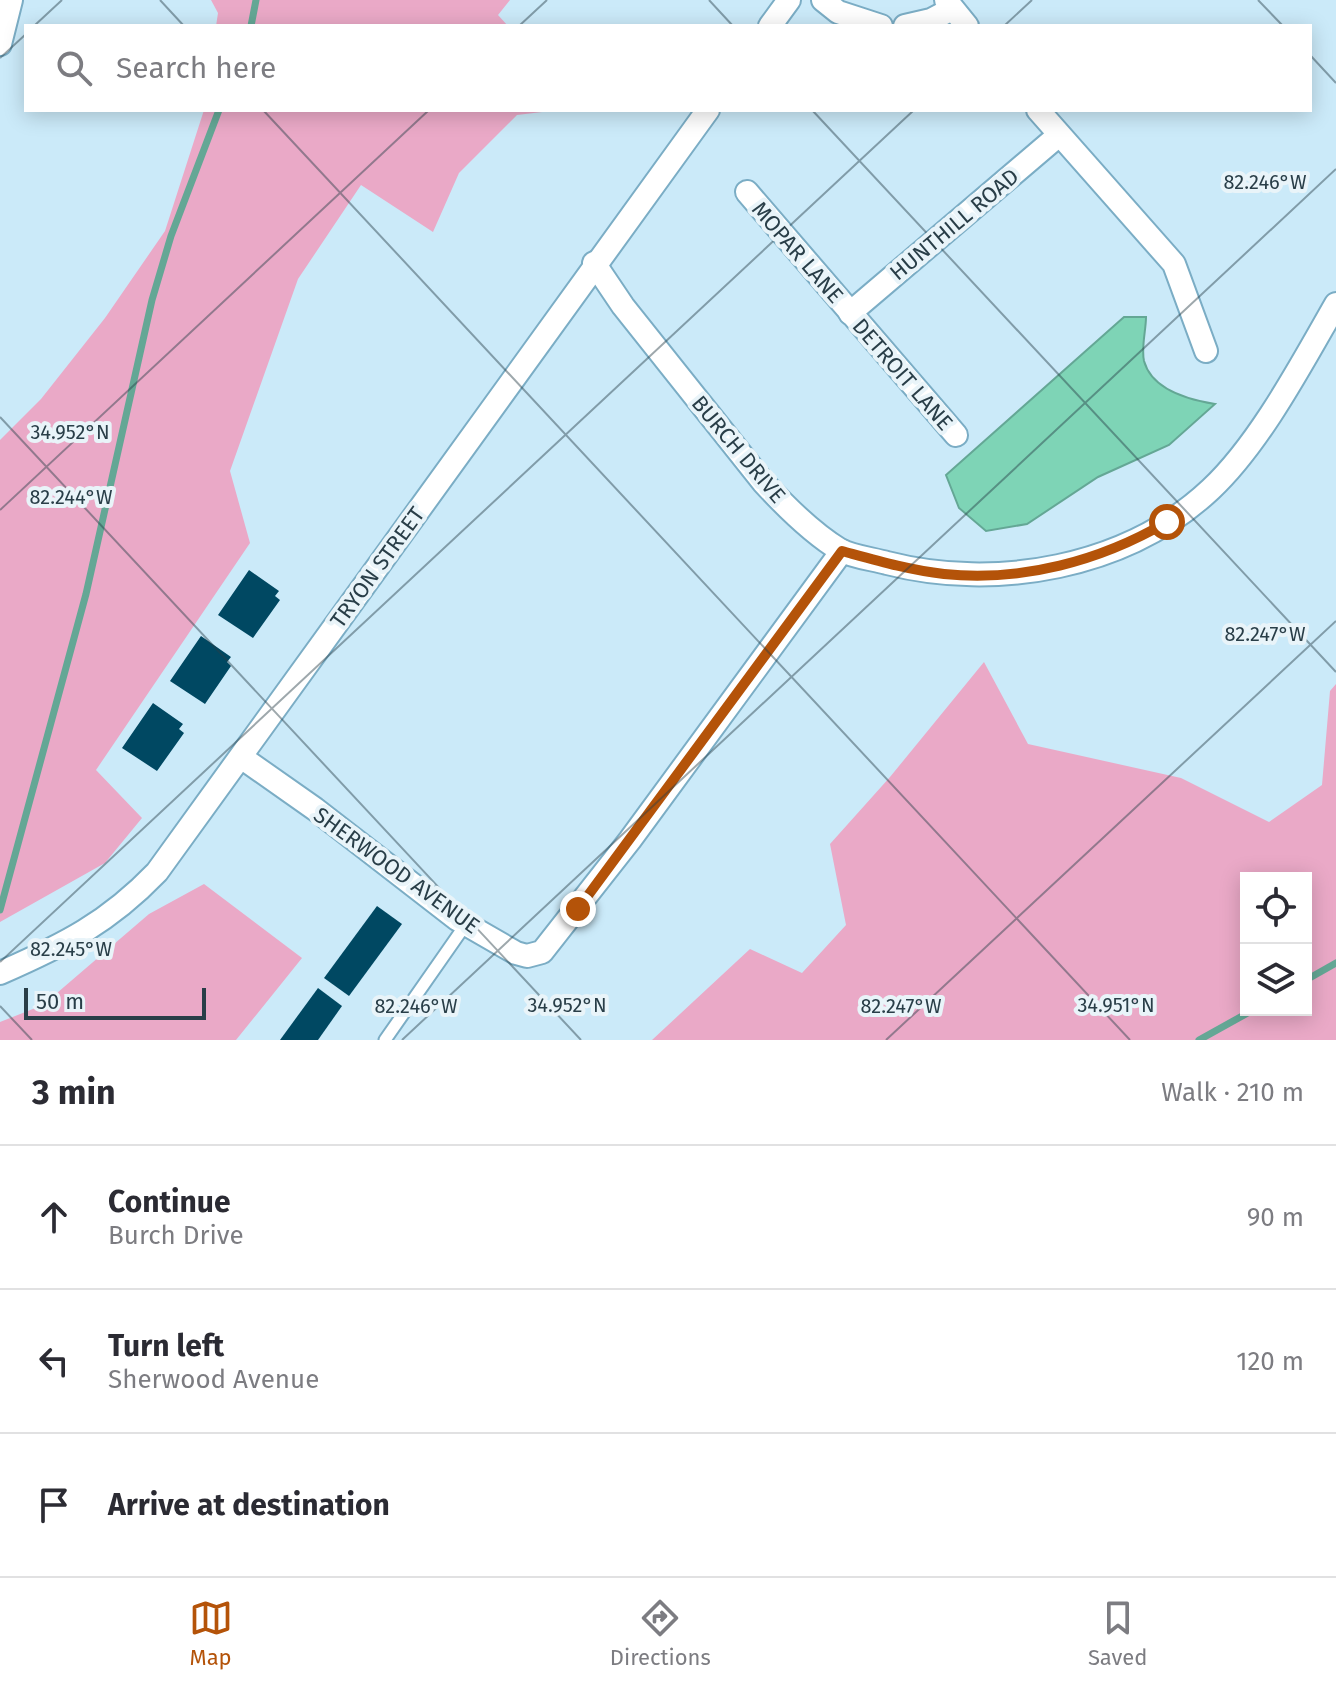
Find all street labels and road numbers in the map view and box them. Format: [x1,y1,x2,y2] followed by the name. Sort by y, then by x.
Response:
[884,163,1024,286] street label: HUNTHILL ROAD
[746,196,849,309] street label: MOPAR LANE
[847,313,959,436] street label: DETROIT LANE
[686,390,791,509] street label: BURCH DRIVE
[325,501,431,633] street label: TRYON STREET
[309,801,485,940] street label: SHERWOOD AVENUE

